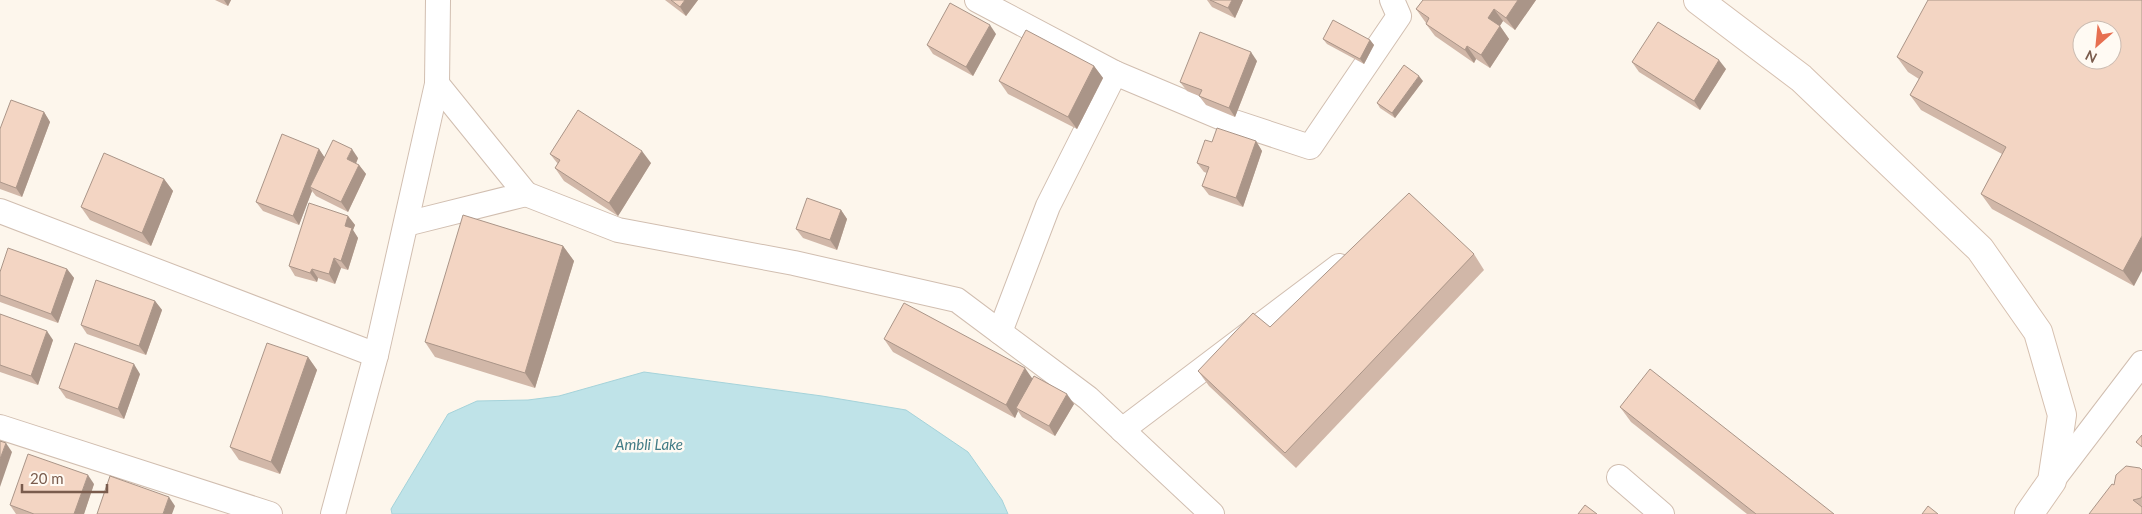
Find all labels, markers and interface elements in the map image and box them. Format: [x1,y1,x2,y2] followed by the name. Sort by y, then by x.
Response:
[2072,20,2122,70] north arrow
[2082,47,2100,67] text: N
[614,435,683,453] water label: Ambli Lake
[22,462,108,494] scale bar
[30,469,64,487] text: 20 m

